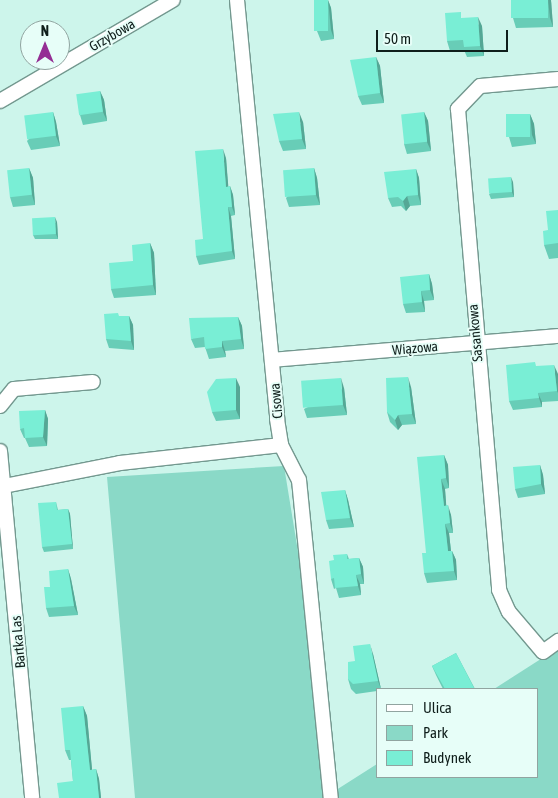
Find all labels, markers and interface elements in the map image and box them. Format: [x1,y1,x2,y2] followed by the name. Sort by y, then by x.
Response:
[86,15,138,55] street label: Grzybowa
[20,20,70,70] north arrow
[378,20,510,52] scale bar
[41,23,49,39] text: N
[384,30,411,47] text: 50 m
[464,304,486,362] street label: Sasankowa
[391,338,439,358] street label: Wiązowa
[266,383,286,419] street label: Cisowa
[7,615,29,669] street label: Bartka Las
[376,688,538,778] legend
[423,699,452,716] text: Ulica
[423,724,448,741] text: Park
[423,749,471,766] text: Budynek

